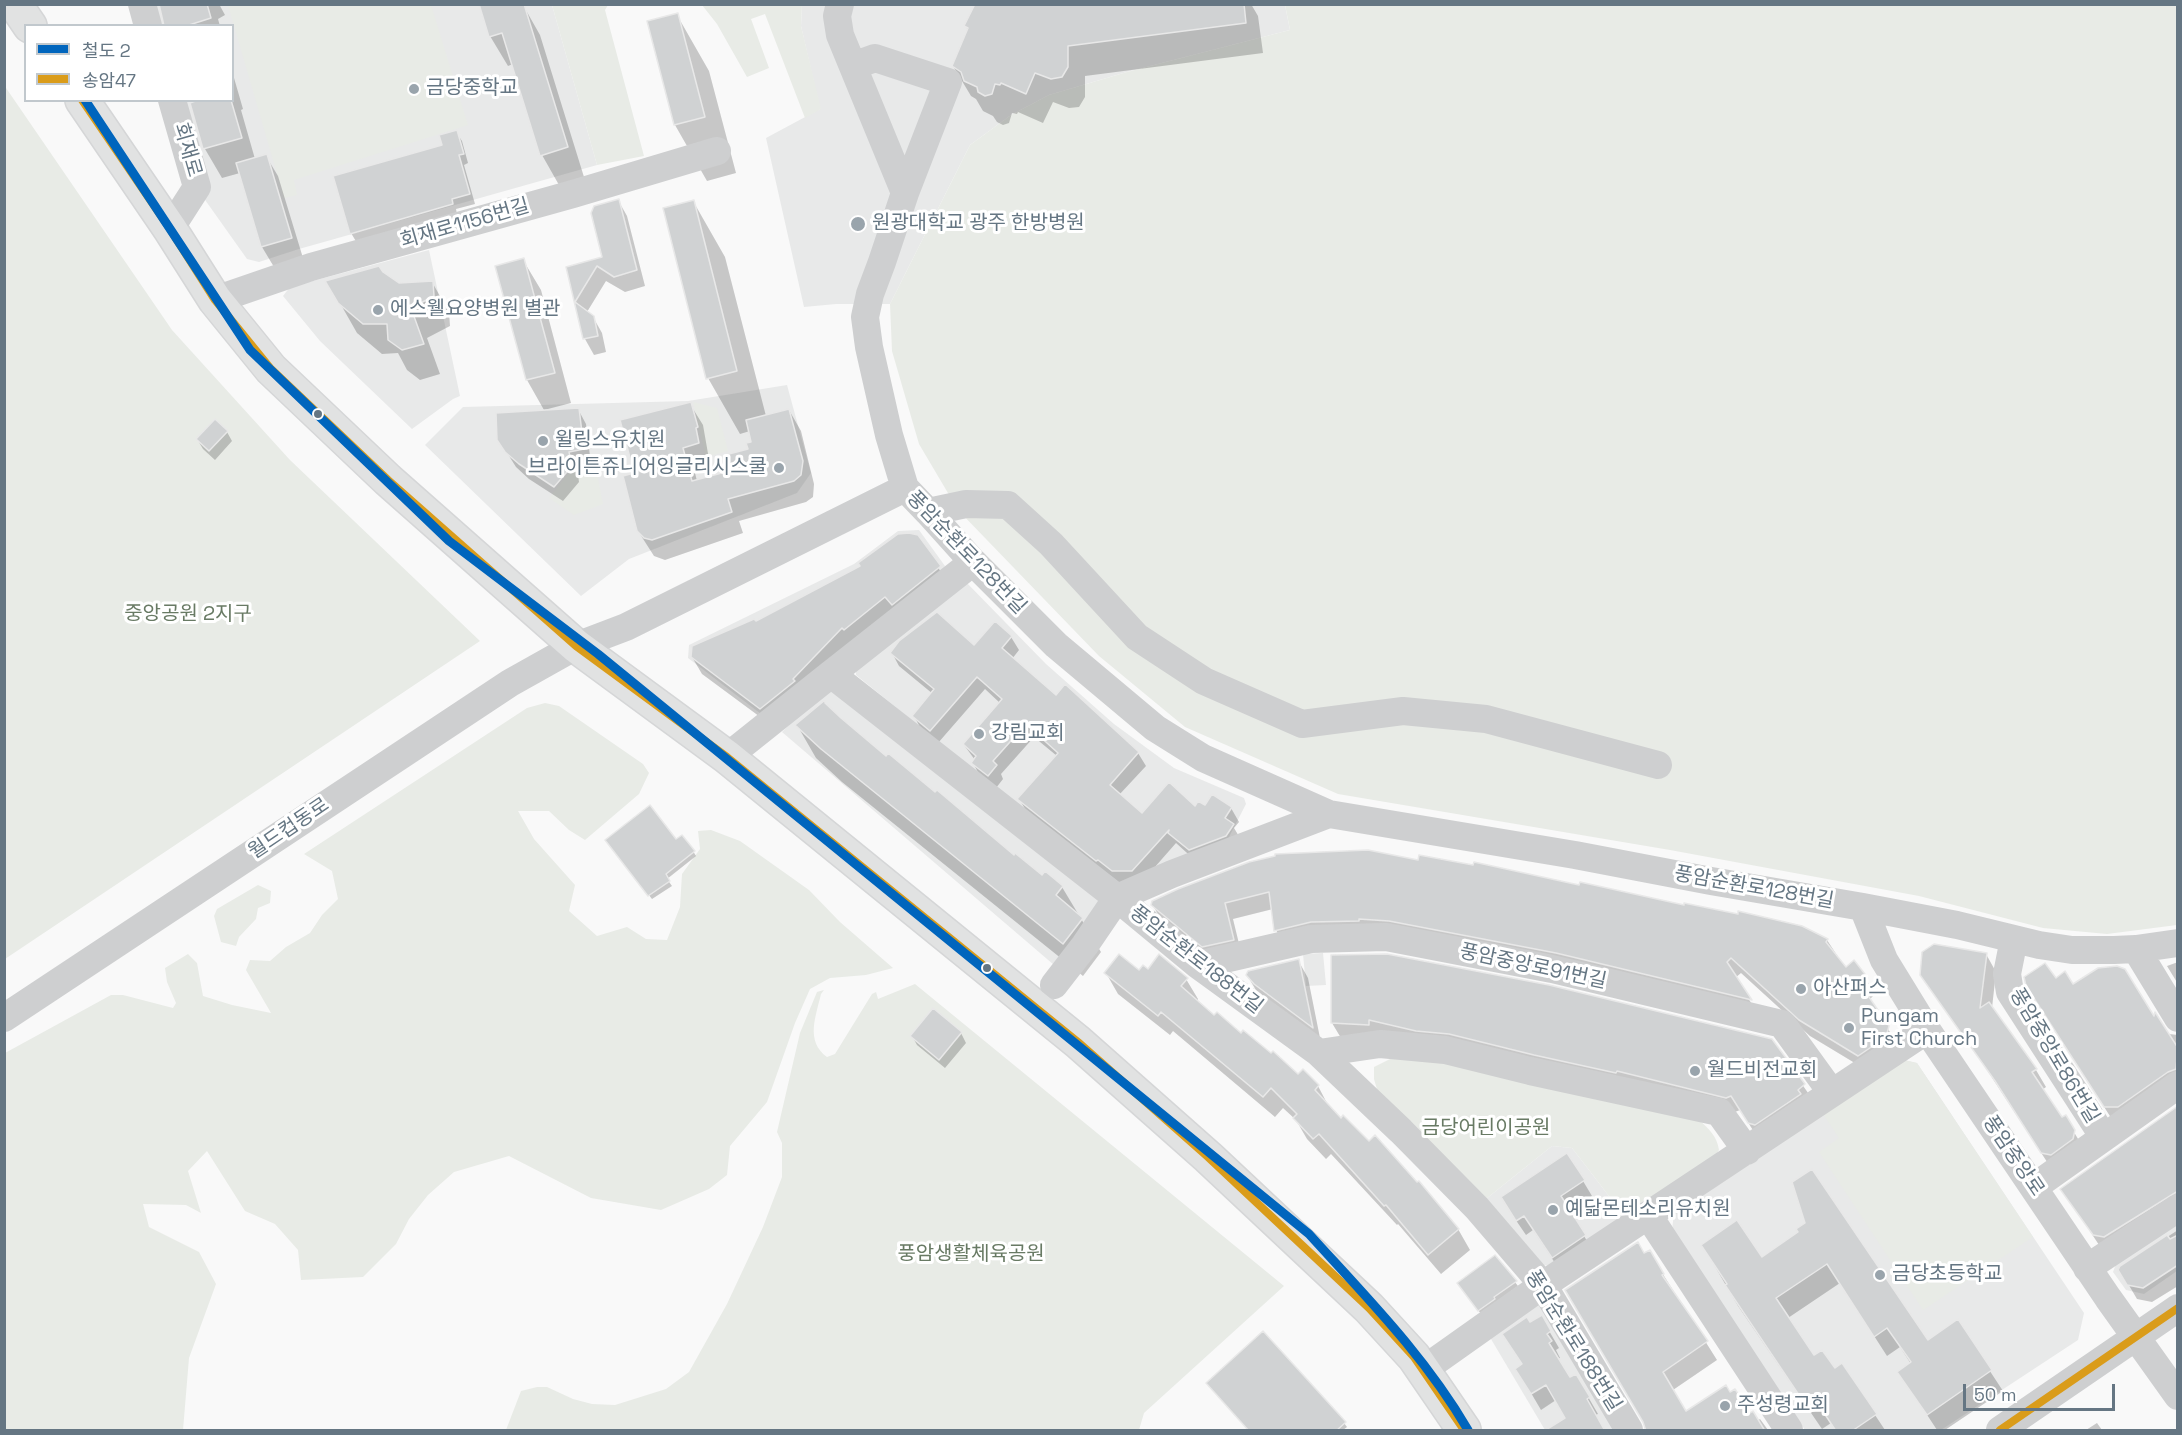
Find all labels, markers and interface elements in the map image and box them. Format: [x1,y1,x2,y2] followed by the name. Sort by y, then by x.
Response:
[24,24,234,102] legend
[82,39,131,62] text: 철도 2
[82,69,136,92] text: 송암47
[426,77,518,101] place label: 금당중학교
[407,82,421,96] marker: 금당중학교
[168,120,206,180] street label: 회재로
[398,194,532,254] street label: 회재로1156번길
[872,212,1085,236] place label: 원광대학교 광주 한방병원
[849,215,867,233] marker: 원광대학교 광주 한방병원
[390,298,561,322] place label: 에스웰요양병원 별관
[371,303,385,317] marker: 에스웰요양병원 별관
[312,408,324,420] unlabelled marker
[555,429,665,453] place label: 윌링스유치원
[536,434,550,448] marker: 윌링스유치원
[528,456,767,480] place label: 브라이튼쥬니어잉글리시스쿨
[772,461,786,475] marker: 브라이튼쥬니어잉글리시스쿨
[901,487,1031,619] street label: 풍암순환로128번길
[124,603,252,627] park label: 중앙공원 2지구
[991,722,1065,746] place label: 강림교회
[972,727,986,741] marker: 강림교회
[244,793,334,865] street label: 월드컵동로
[1672,862,1836,914] street label: 풍암순환로128번길
[1125,901,1267,1019] street label: 풍암순환로188번길
[1457,940,1609,994] street label: 풍암중앙로91번길
[981,962,993,974] unlabelled marker
[1813,977,1887,1001] place label: 아산퍼스
[1794,982,1808,996] marker: 아산퍼스
[2004,984,2104,1128] street label: 풍암중앙로86번길
[1861,1005,1977,1052] place label: Pungam First Church
[1842,1021,1856,1035] marker: Pungam First Church
[1707,1059,1817,1083] place label: 월드비전교회
[1688,1064,1702,1078] marker: 월드비전교회
[1977,1111,2049,1201] street label: 풍암중앙로
[1422,1117,1550,1141] park label: 금당어린이공원
[1565,1198,1731,1222] place label: 예닮몬테소리유치원
[1546,1203,1560,1217] marker: 예닮몬테소리유치원
[897,1243,1045,1267] park label: 풍암생활체육공원
[1892,1263,2002,1287] place label: 금당초등학교
[1520,1266,1626,1416] street label: 풍암순환로188번길
[1873,1268,1887,1282] marker: 금당초등학교
[1966,1372,2118,1410] scale bar
[1974,1383,2016,1406] text: 50 m
[1737,1394,1829,1418] place label: 주성령교회
[1718,1399,1732,1413] marker: 주성령교회

